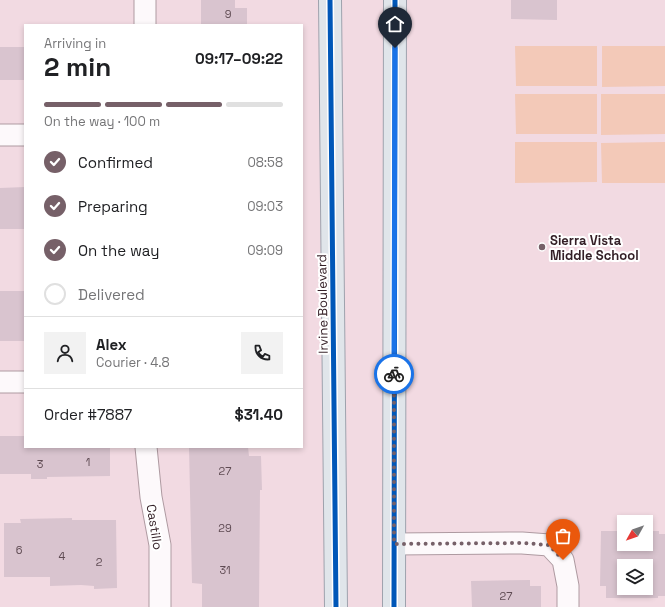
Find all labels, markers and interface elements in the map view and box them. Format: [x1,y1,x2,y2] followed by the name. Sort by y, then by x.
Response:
[225,7,232,21] house number: 9
[378,7.0,412,48] pin
[384,13,406,35] icon: home
[44,35,106,52] text: Arriving in
[195,49,283,68] text: 09:17–09:22
[44,50,111,84] text: 2 min
[44,113,160,130] text: On the way · 100 m
[44,151,66,173] icon: check
[78,153,153,172] text: Confirmed
[247,154,283,171] text: 08:58
[44,195,66,217] icon: check
[78,197,148,216] text: Preparing
[247,198,283,215] text: 09:03
[550,232,639,264] place label: Sierra Vista Middle School
[44,239,66,261] icon: check
[78,241,159,260] text: On the way
[247,242,283,259] text: 09:09
[537,242,547,252] marker: Sierra Vista Middle School
[313,254,332,354] street label: Irvine Boulevard
[78,285,145,304] text: Delivered
[44,332,86,374] button: person
[241,332,283,374] button: phone
[96,335,127,354] text: Alex
[96,354,170,371] text: Courier · 4.8
[374,354,414,394] courier
[383,363,405,385] icon: bike
[44,405,132,424] text: Order #7887
[235,405,283,424] text: $31.40
[86,455,90,469] house number: 1
[37,457,44,471] house number: 3
[219,464,231,478] house number: 27
[143,503,167,551] street label: Castillo
[617,515,653,551] north arrow
[617,515,653,595] map controls
[546,519,580,560] pin
[218,521,232,535] house number: 29
[552,525,574,547] icon: bag
[16,543,23,557] house number: 6
[59,549,66,563] house number: 4
[96,555,103,569] house number: 2
[617,559,653,595] button: layers
[219,563,231,577] house number: 31
[500,589,512,603] house number: 27

